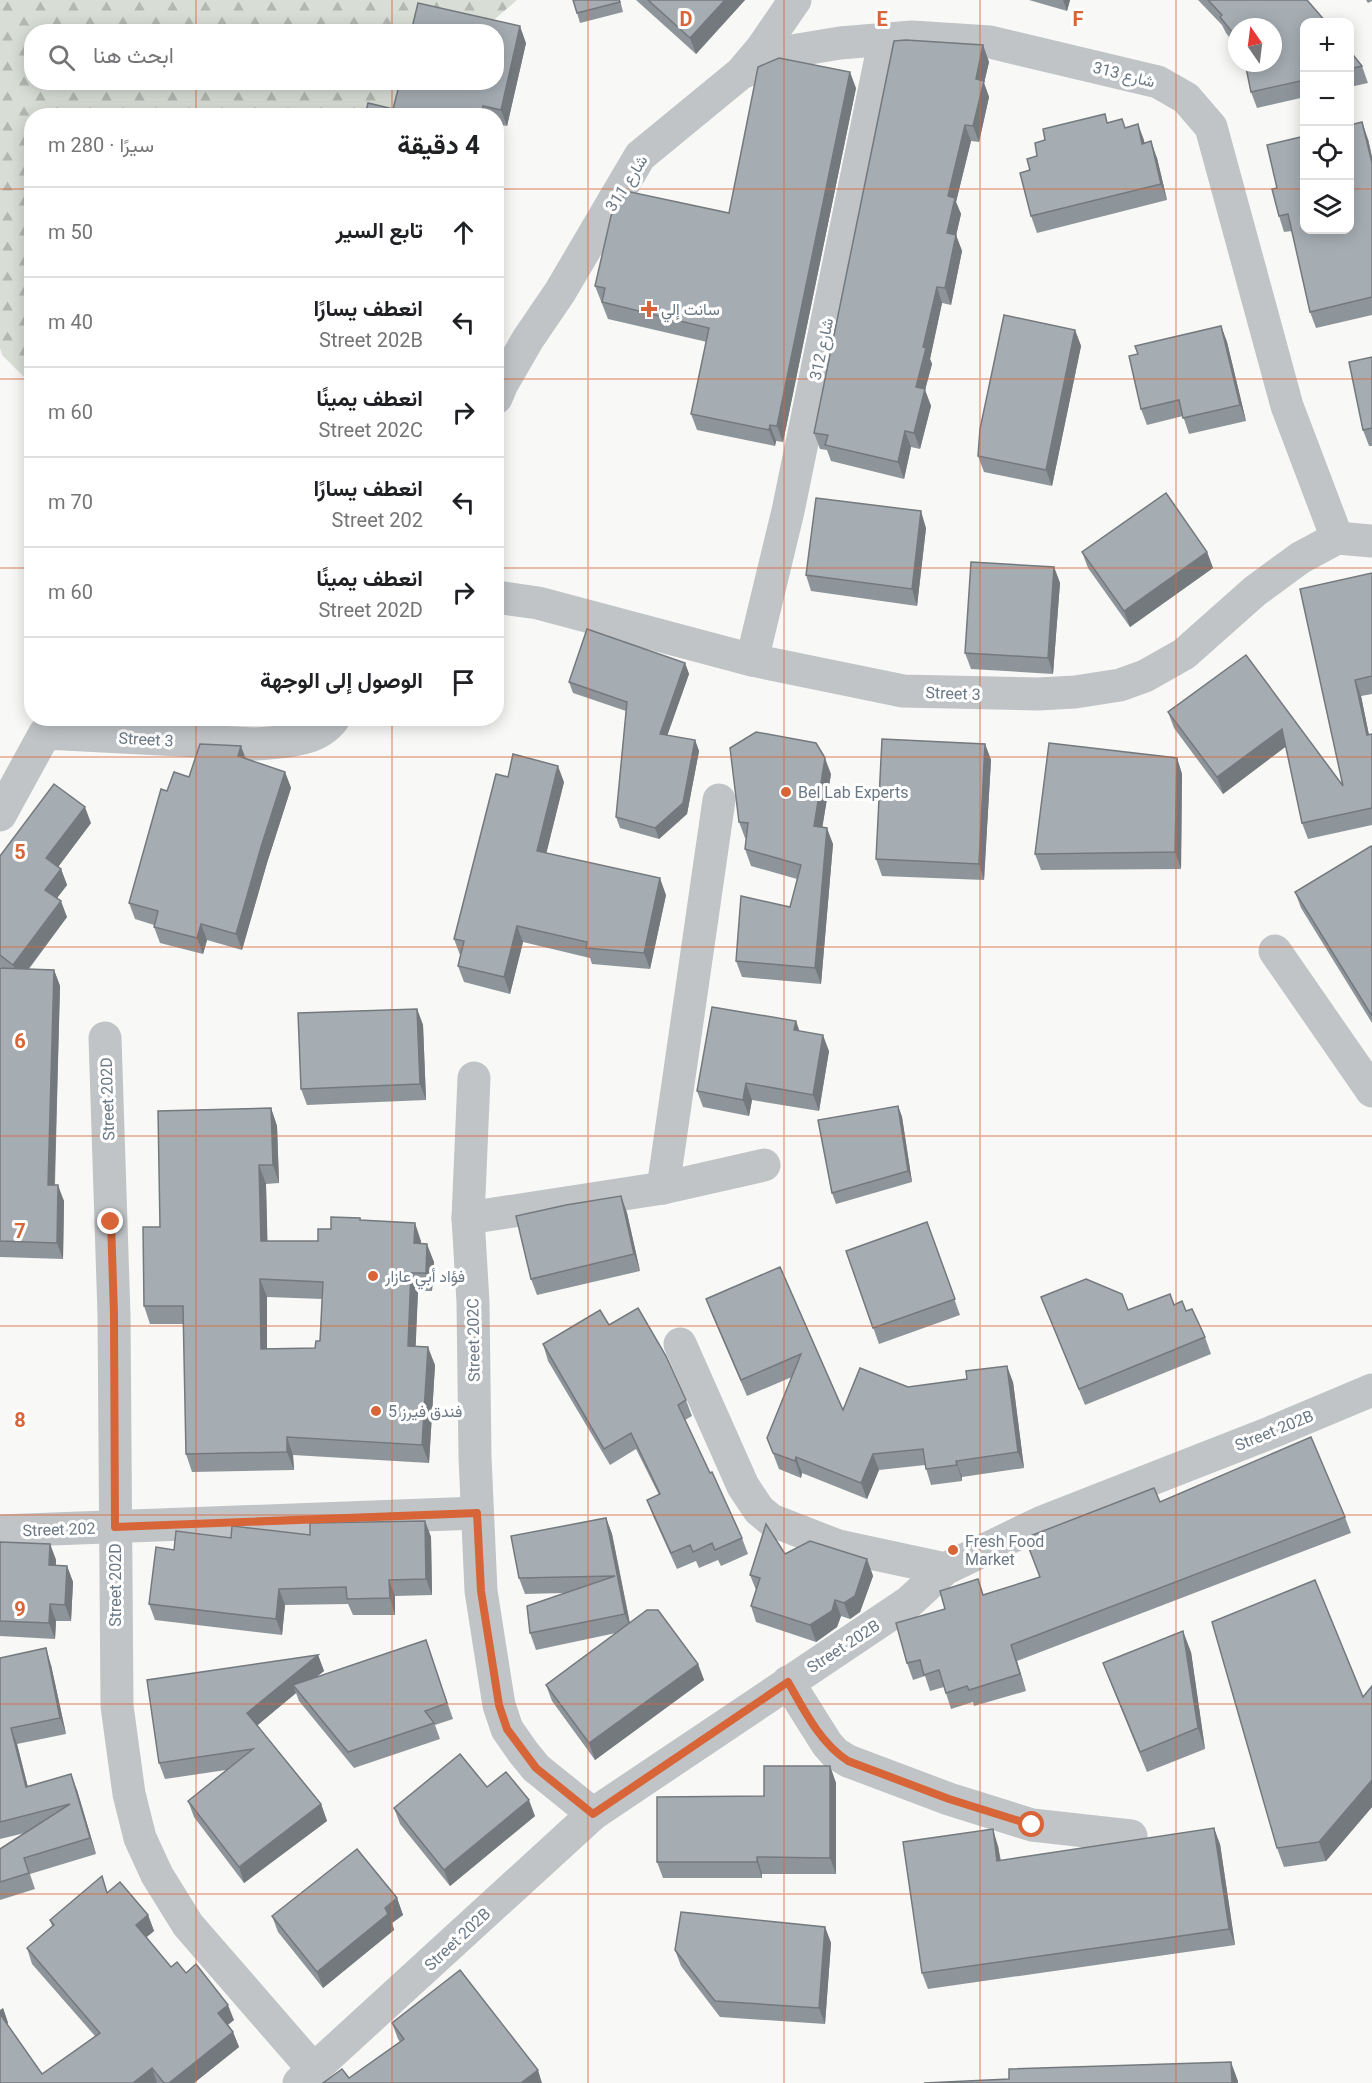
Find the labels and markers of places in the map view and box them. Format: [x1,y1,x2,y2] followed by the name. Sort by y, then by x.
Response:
[661,300,720,323] place label: سانت إلي
[642,302,656,316] marker: سانت إلي
[798,783,908,802] place label: Bel Lab Experts
[779,785,793,799] marker: Bel Lab Experts
[384,1267,465,1290] place label: فؤاد أبي عازار
[366,1269,380,1283] marker: فؤاد أبي عازار
[388,1402,462,1422] place label: فندق فيرز 5
[369,1404,383,1418] marker: فندق فيرز 5
[965,1532,1044,1569] place label: Fresh Food Market
[946,1543,960,1557] marker: Fresh Food Market

